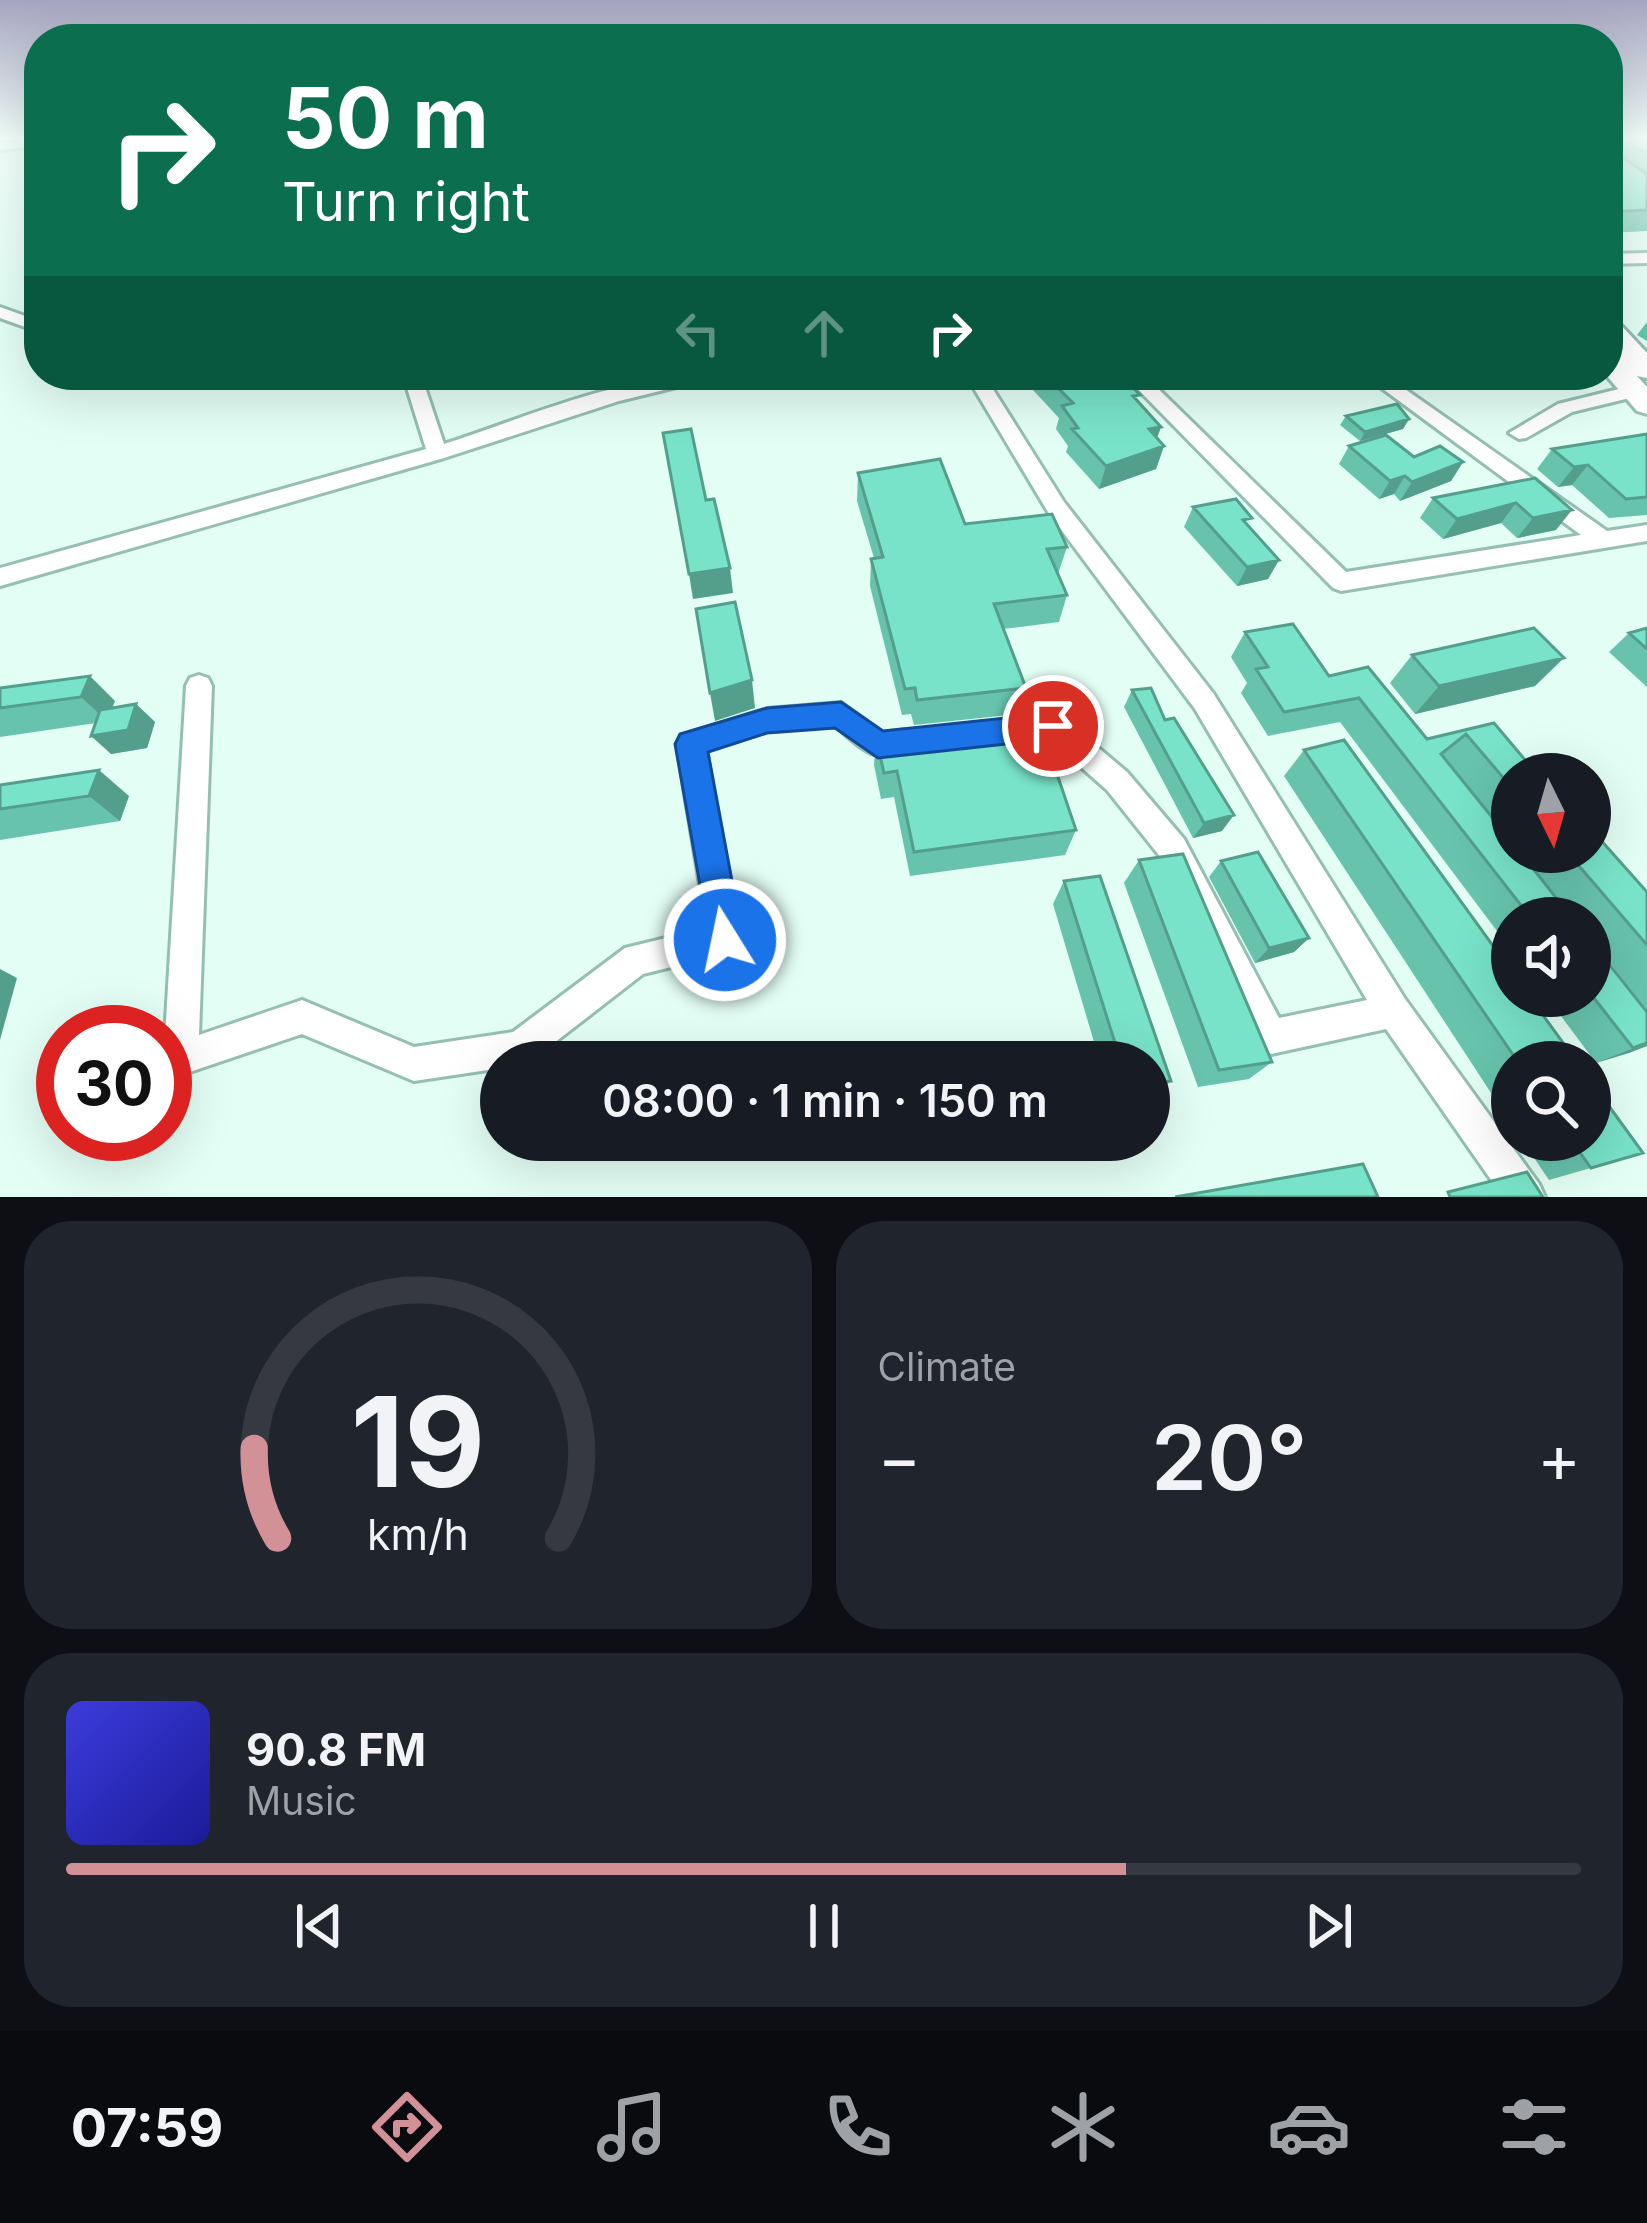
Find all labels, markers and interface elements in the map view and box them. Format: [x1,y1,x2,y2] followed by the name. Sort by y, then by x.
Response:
[282,67,489,168] text: 50 m
[84,72,240,228] icon: right
[282,169,530,234] text: Turn right
[665,300,731,366] icon: left
[791,300,857,366] icon: ahead
[917,300,983,366] icon: right
[1002,675,1104,777] pin
[1020,693,1086,759] icon: arrive
[1491,753,1611,873] north arrow
[1491,753,1611,1161] map controls
[662,877,788,1003] position arrow
[1491,897,1611,1017] button: sound
[36,1005,192,1161] speed limit sign: 30
[1491,1041,1611,1161] button: search
[602,1073,1048,1128] text: 08:00 · 1 min · 150 m
[878,1343,1016,1390] text: Climate
[350,1366,485,1517] text: 19
[1151,1403,1308,1512] text: 20°
[878,1418,921,1498] text: −
[1537,1418,1581,1498] text: +
[367,1508,469,1560] text: km/h
[246,1722,426,1777] text: 90.8 FM
[246,1777,357,1824] text: Music
[286,1893,352,1959] icon: previous
[791,1893,857,1959] icon: pause
[1296,1893,1362,1959] icon: next
[365,2085,449,2169] icon: directions
[590,2085,674,2169] icon: music
[816,2085,900,2169] icon: phone
[1041,2085,1125,2169] icon: climate
[1267,2085,1351,2169] icon: car
[1492,2085,1576,2169] icon: filters
[71,2095,223,2160] text: 07:59

